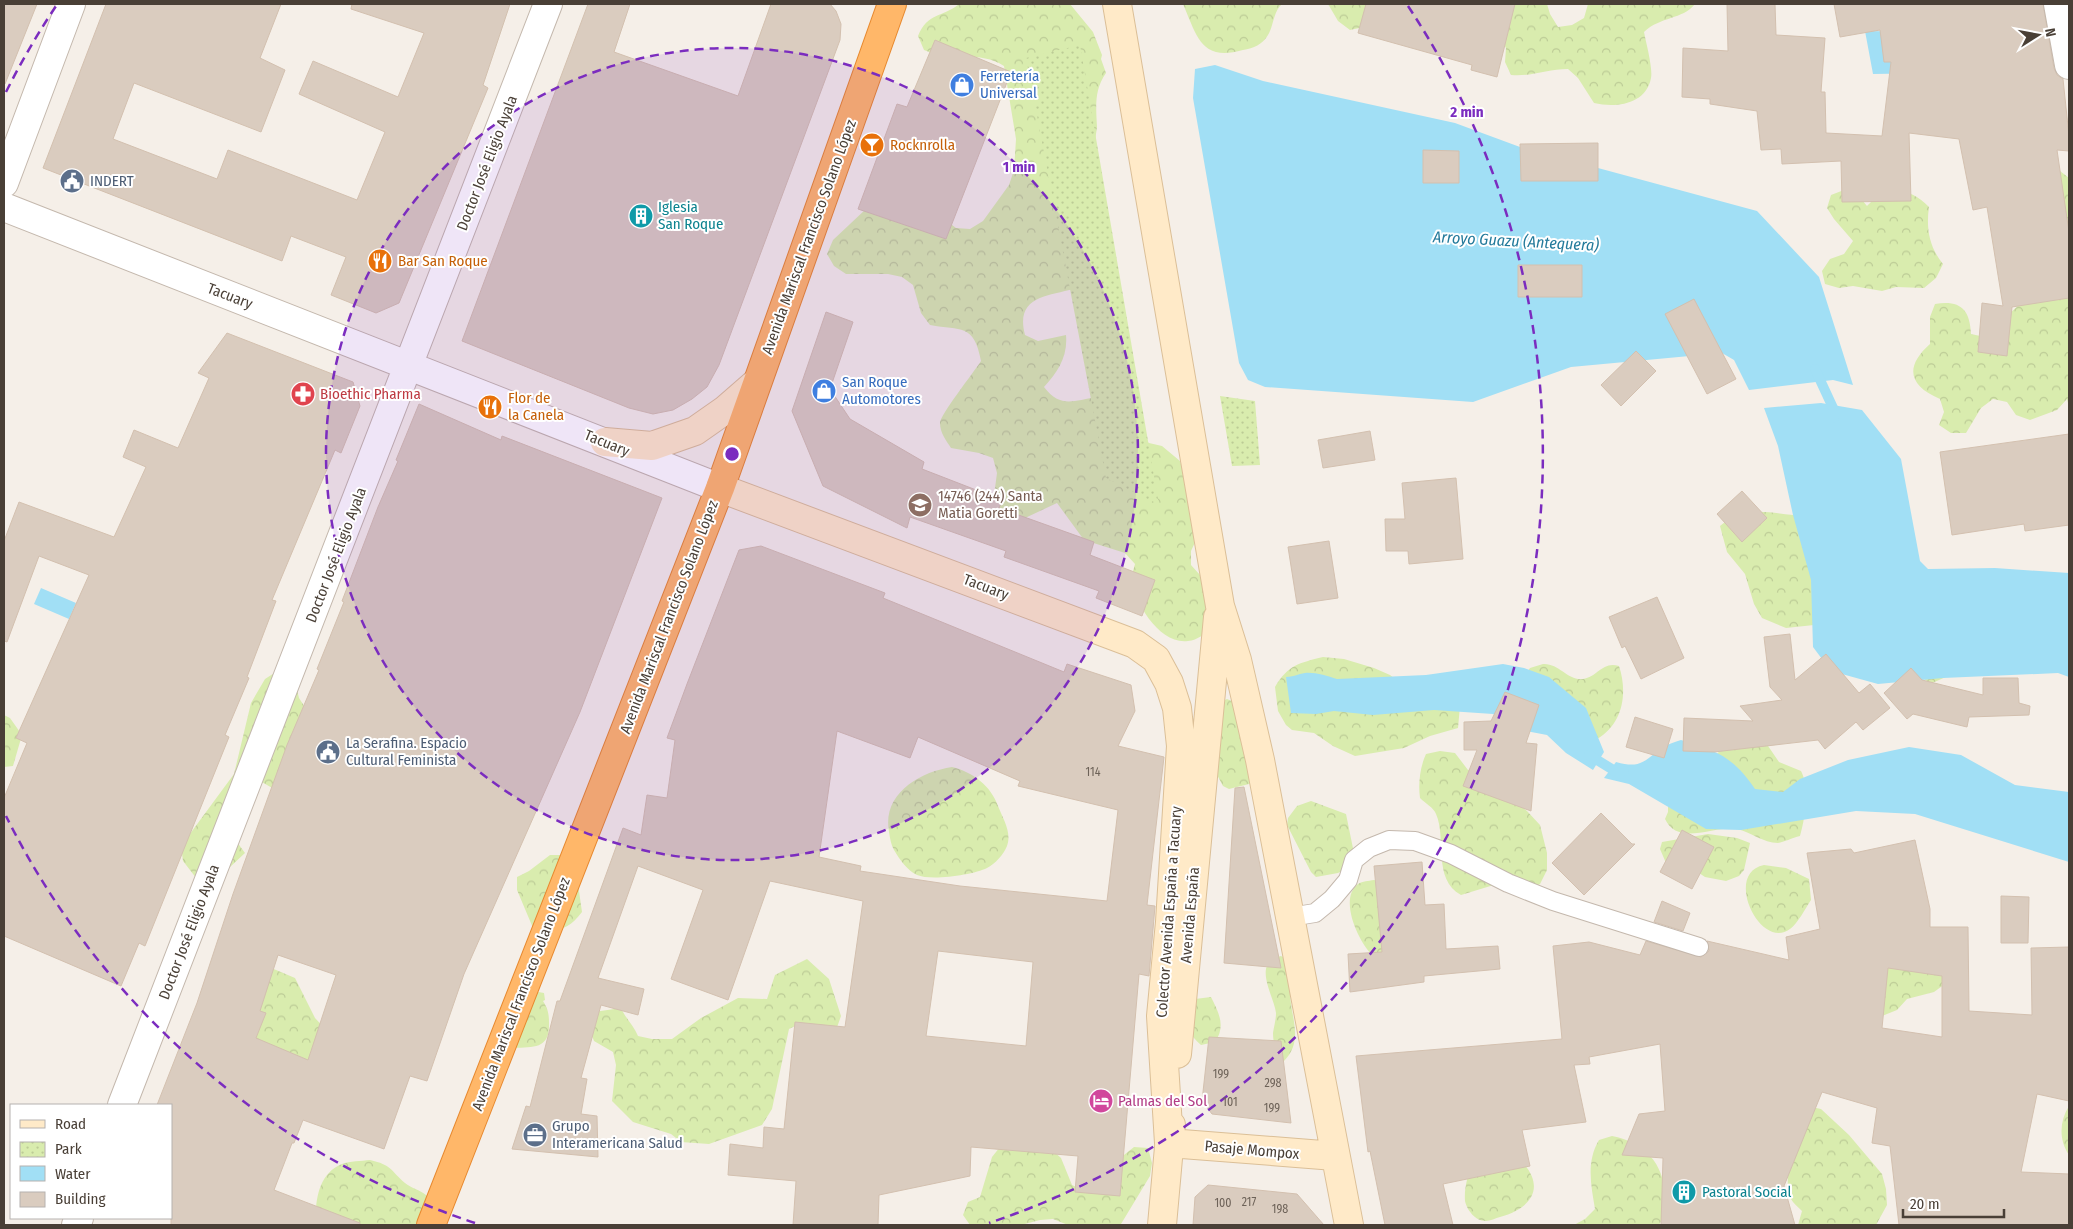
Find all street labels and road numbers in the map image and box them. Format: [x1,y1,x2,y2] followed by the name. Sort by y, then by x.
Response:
[453,93,521,233] street label: Doctor José Eligio Ayala
[758,117,860,357] street label: Avenida Mariscal Francisco Solano López
[205,279,255,313] street label: Tacuary
[582,426,632,460] street label: Tacuary
[302,485,370,625] street label: Doctor José Eligio Ayala
[616,498,722,736] street label: Avenida Mariscal Francisco Solano López
[961,570,1011,604] street label: Tacuary
[1153,805,1185,1018] street label: Colector Avenida España a Tacuary
[155,862,223,1002] street label: Doctor José Eligio Ayala
[1177,866,1203,964] street label: Avenida España
[468,875,574,1113] street label: Avenida Mariscal Francisco Solano López
[1204,1137,1300,1163] street label: Pasaje Mompox

